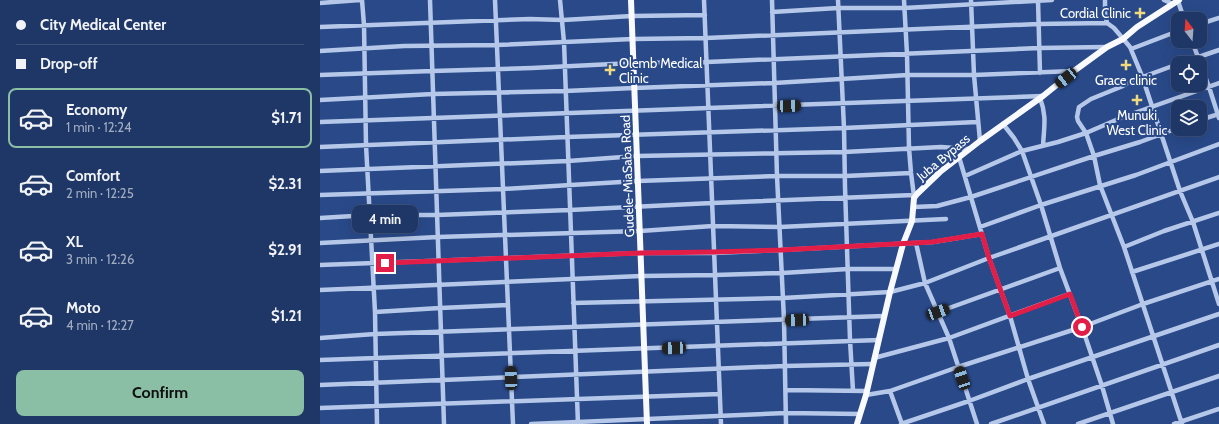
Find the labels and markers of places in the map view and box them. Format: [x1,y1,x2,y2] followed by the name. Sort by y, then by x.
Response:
[1060,5,1131,21] place label: Cordial Clinic
[1134,7,1146,19] marker: Cordial Clinic
[619,55,702,86] place label: Olemb Medical Clinic
[1120,59,1132,71] marker: Grace clinic
[604,64,616,76] marker: Olemb Medical Clinic
[1095,72,1157,88] place label: Grace clinic
[1131,94,1143,106] marker: Munuki West Clinic
[1107,107,1168,138] place label: Munuki West Clinic

